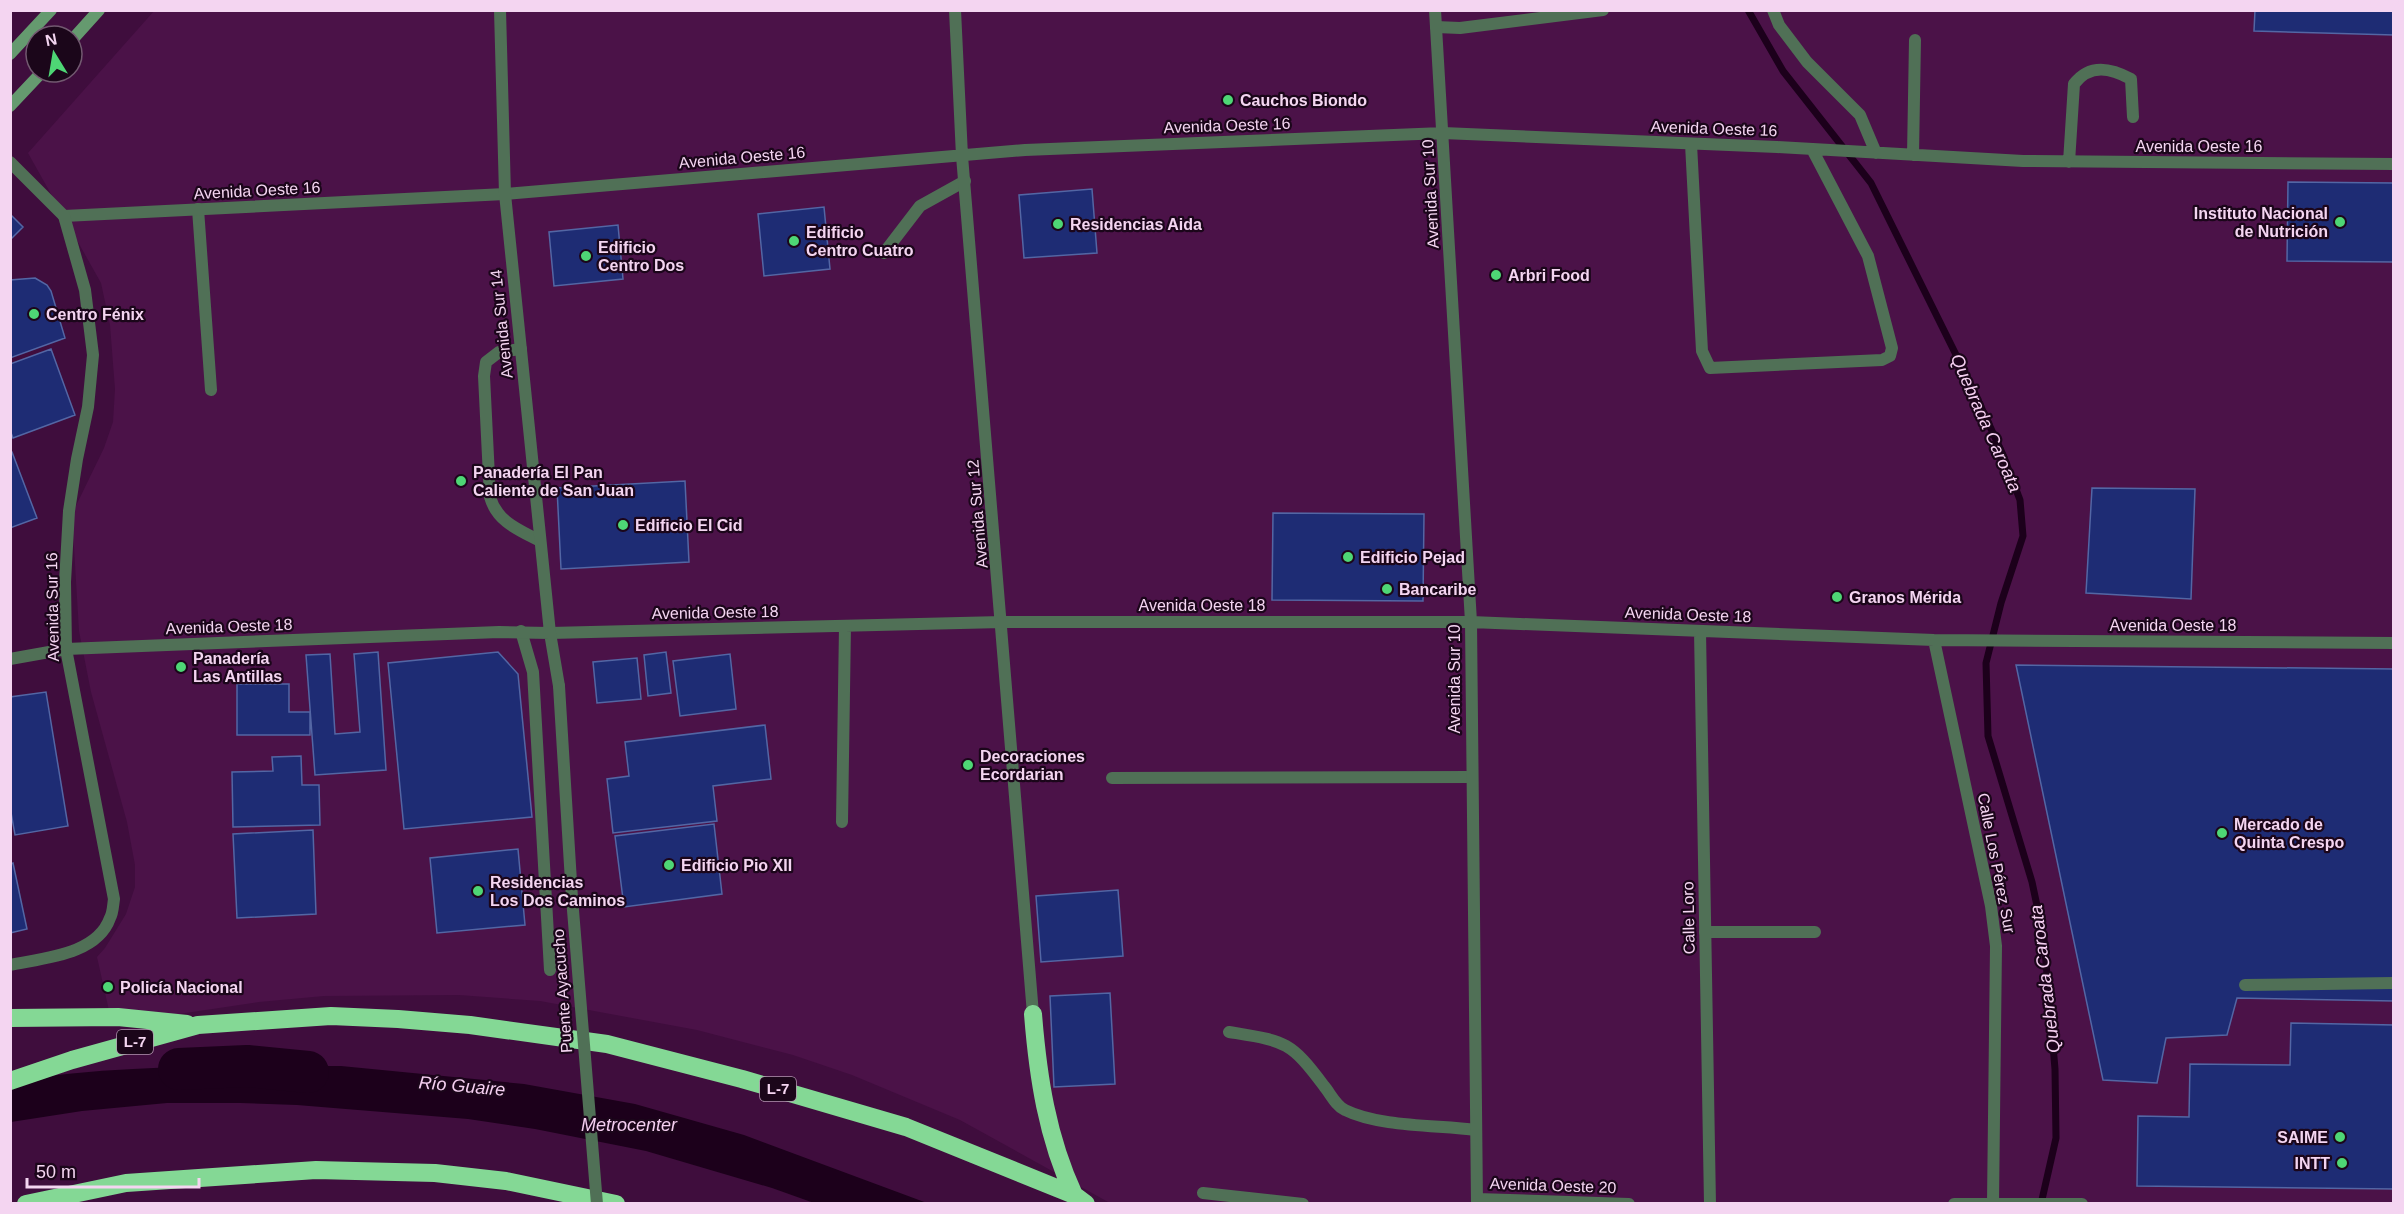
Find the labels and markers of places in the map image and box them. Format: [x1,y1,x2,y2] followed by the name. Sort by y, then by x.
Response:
[1240,92,1367,109] place label: Cauchos Biondo
[1221,93,1235,107] marker: Cauchos Biondo
[2194,205,2328,240] place label: Instituto Nacional de Nutrición
[2333,215,2347,229] marker: Instituto Nacional de Nutrición
[1070,216,1202,233] place label: Residencias Aida
[1051,217,1065,231] marker: Residencias Aida
[806,224,914,259] place label: Edificio Centro Cuatro
[787,234,801,248] marker: Edificio Centro Cuatro
[598,239,684,274] place label: Edificio Centro Dos
[579,249,593,263] marker: Edificio Centro Dos
[1508,267,1590,284] place label: Arbri Food
[1489,268,1503,282] marker: Arbri Food
[46,306,144,323] place label: Centro Fénix
[27,307,41,321] marker: Centro Fénix
[473,464,634,499] place label: Panadería El Pan Caliente de San Juan
[454,474,468,488] marker: Panadería El Pan Caliente de San Juan
[635,517,743,534] place label: Edificio El Cid
[616,518,630,532] marker: Edificio El Cid
[1360,549,1465,566] place label: Edificio Pejad
[1341,550,1355,564] marker: Edificio Pejad
[1399,581,1476,598] place label: Bancaribe
[1380,582,1394,596] marker: Bancaribe
[1849,589,1961,606] place label: Granos Mérida
[1830,590,1844,604] marker: Granos Mérida
[193,650,282,685] place label: Panadería Las Antillas
[174,660,188,674] marker: Panadería Las Antillas
[980,748,1085,783] place label: Decoraciones Ecordarian
[961,758,975,772] marker: Decoraciones Ecordarian
[2234,816,2344,851] place label: Mercado de Quinta Crespo
[2215,826,2229,840] marker: Mercado de Quinta Crespo
[681,857,792,874] place label: Edificio Pio XII
[662,858,676,872] marker: Edificio Pio XII
[490,874,625,909] place label: Residencias Los Dos Caminos
[471,884,485,898] marker: Residencias Los Dos Caminos
[120,979,243,996] place label: Policía Nacional
[101,980,115,994] marker: Policía Nacional
[2277,1129,2328,1146] place label: SAIME
[2333,1130,2347,1144] marker: SAIME
[2294,1155,2330,1172] place label: INTT
[2335,1156,2349,1170] marker: INTT

